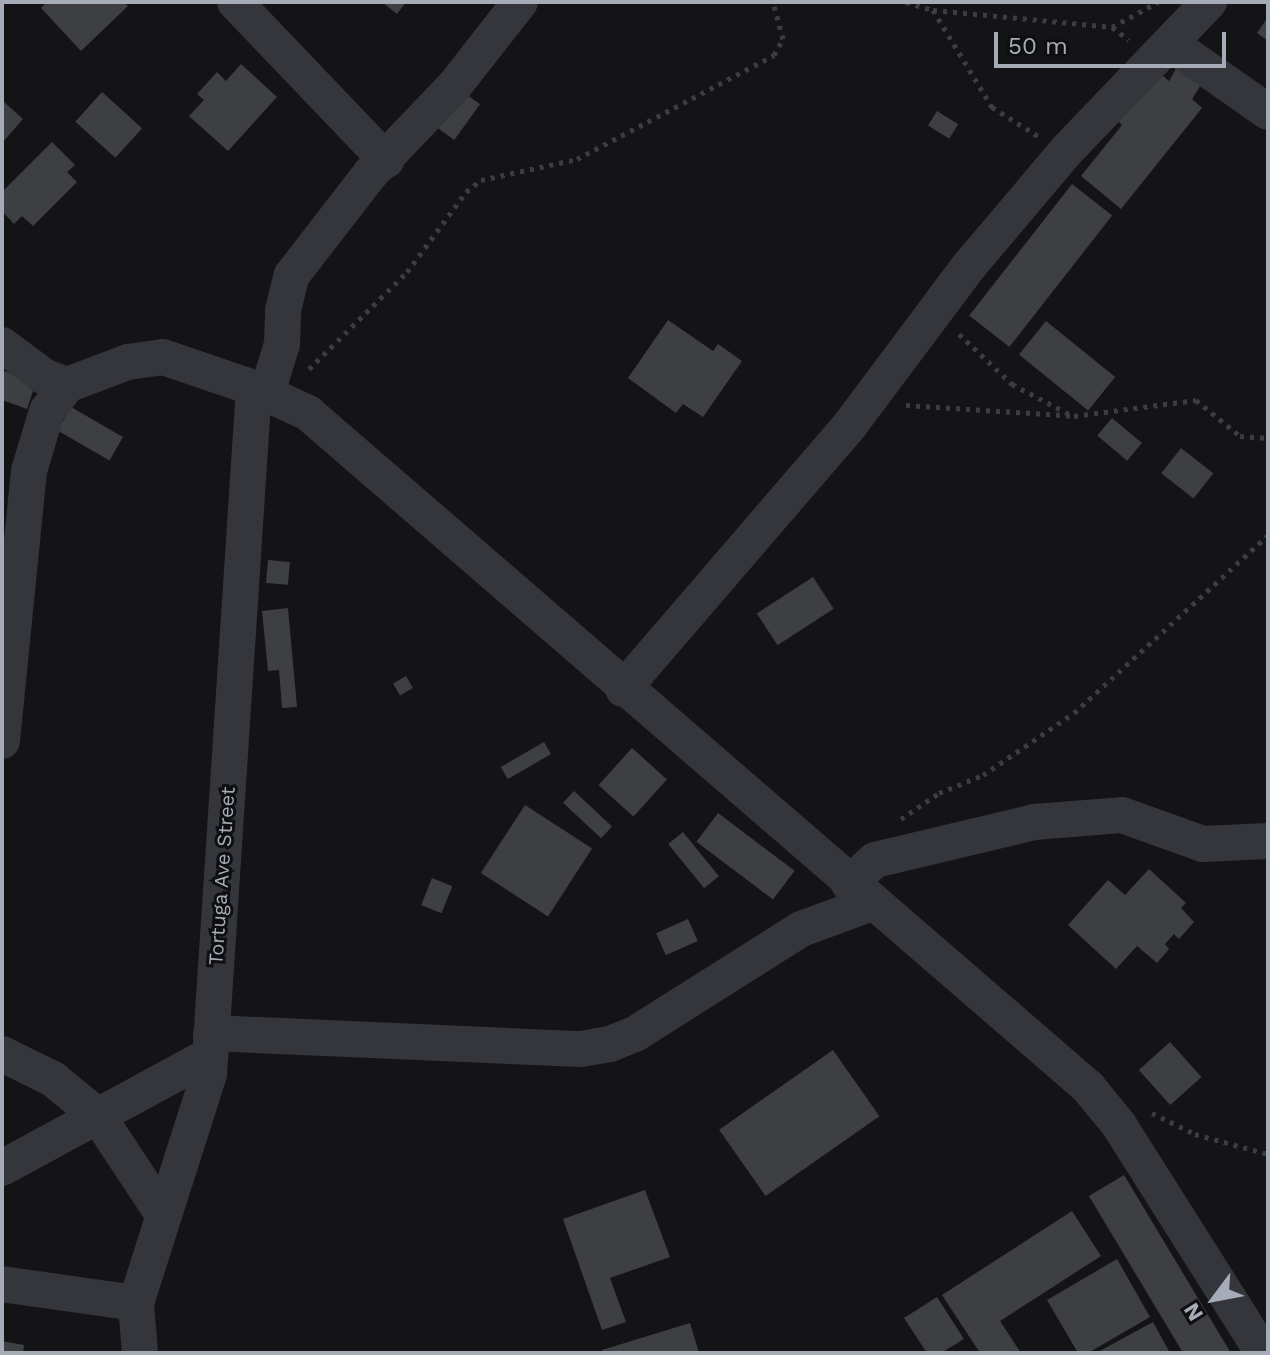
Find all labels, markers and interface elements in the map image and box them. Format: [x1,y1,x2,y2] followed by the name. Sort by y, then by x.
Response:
[998,16,1230,66] scale bar
[1008,32,1068,60] text: 50 m
[204,785,240,967] street label: Tortuga Ave Street
[1174,1259,1254,1339] north arrow
[1178,1298,1208,1326] text: N

